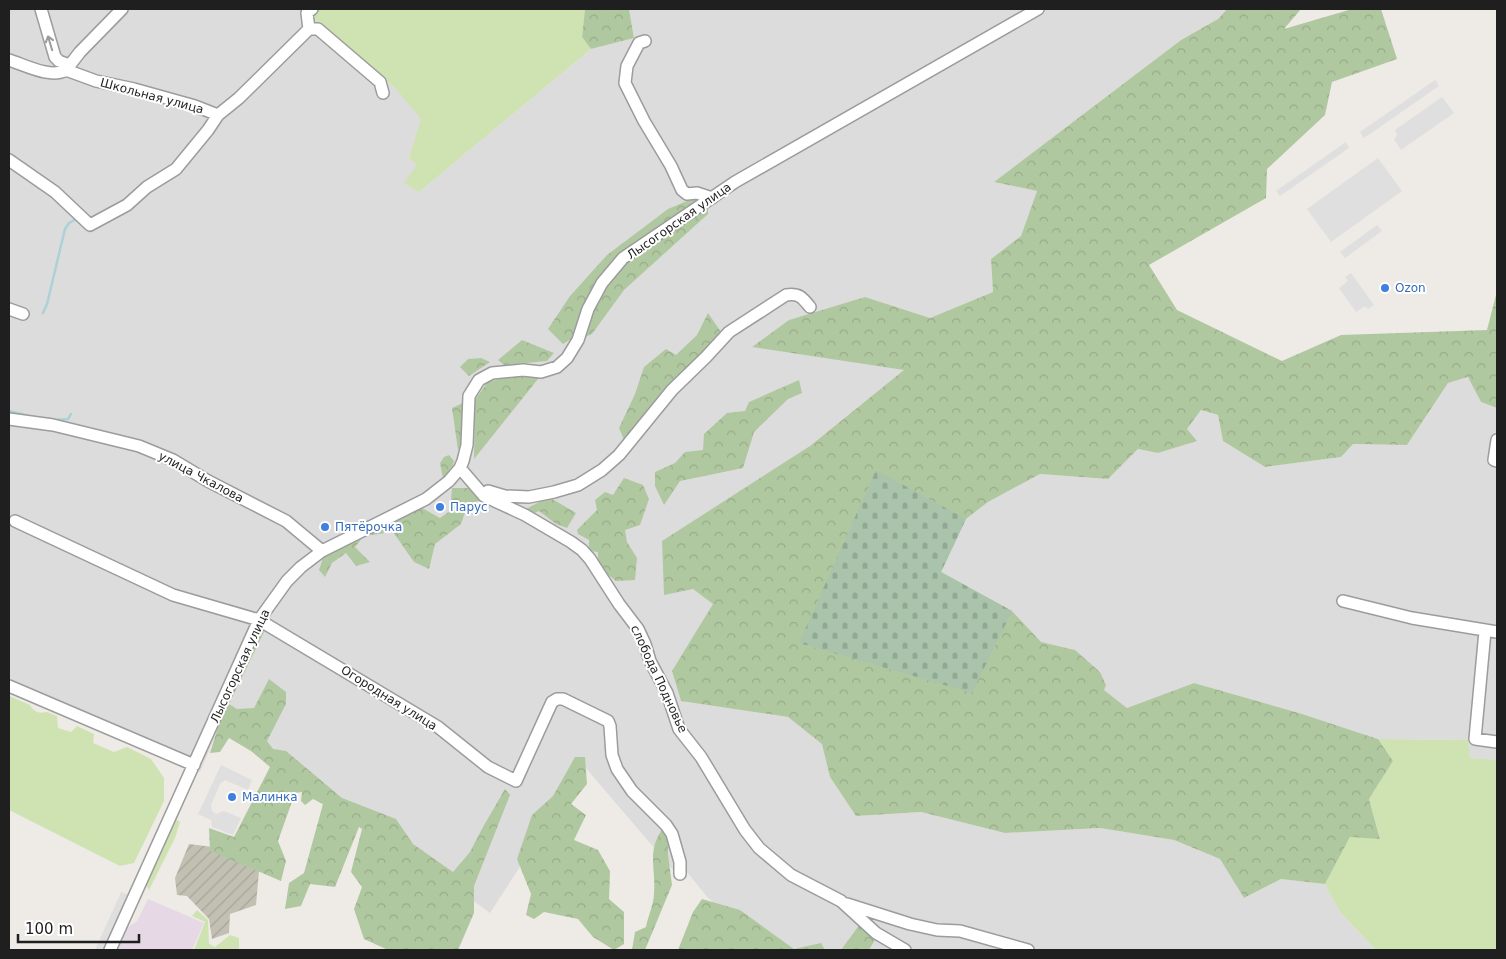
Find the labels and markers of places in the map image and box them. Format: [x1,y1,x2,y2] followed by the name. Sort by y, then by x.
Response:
[1395,281,1426,295] place label: Ozon
[1379,282,1391,294] marker: Ozon
[450,500,488,514] place label: Парус
[434,501,446,513] marker: Парус
[335,520,402,534] place label: Пятёрочка
[319,521,331,533] marker: Пятёрочка
[242,790,298,804] place label: Малинка
[226,791,238,803] marker: Малинка

